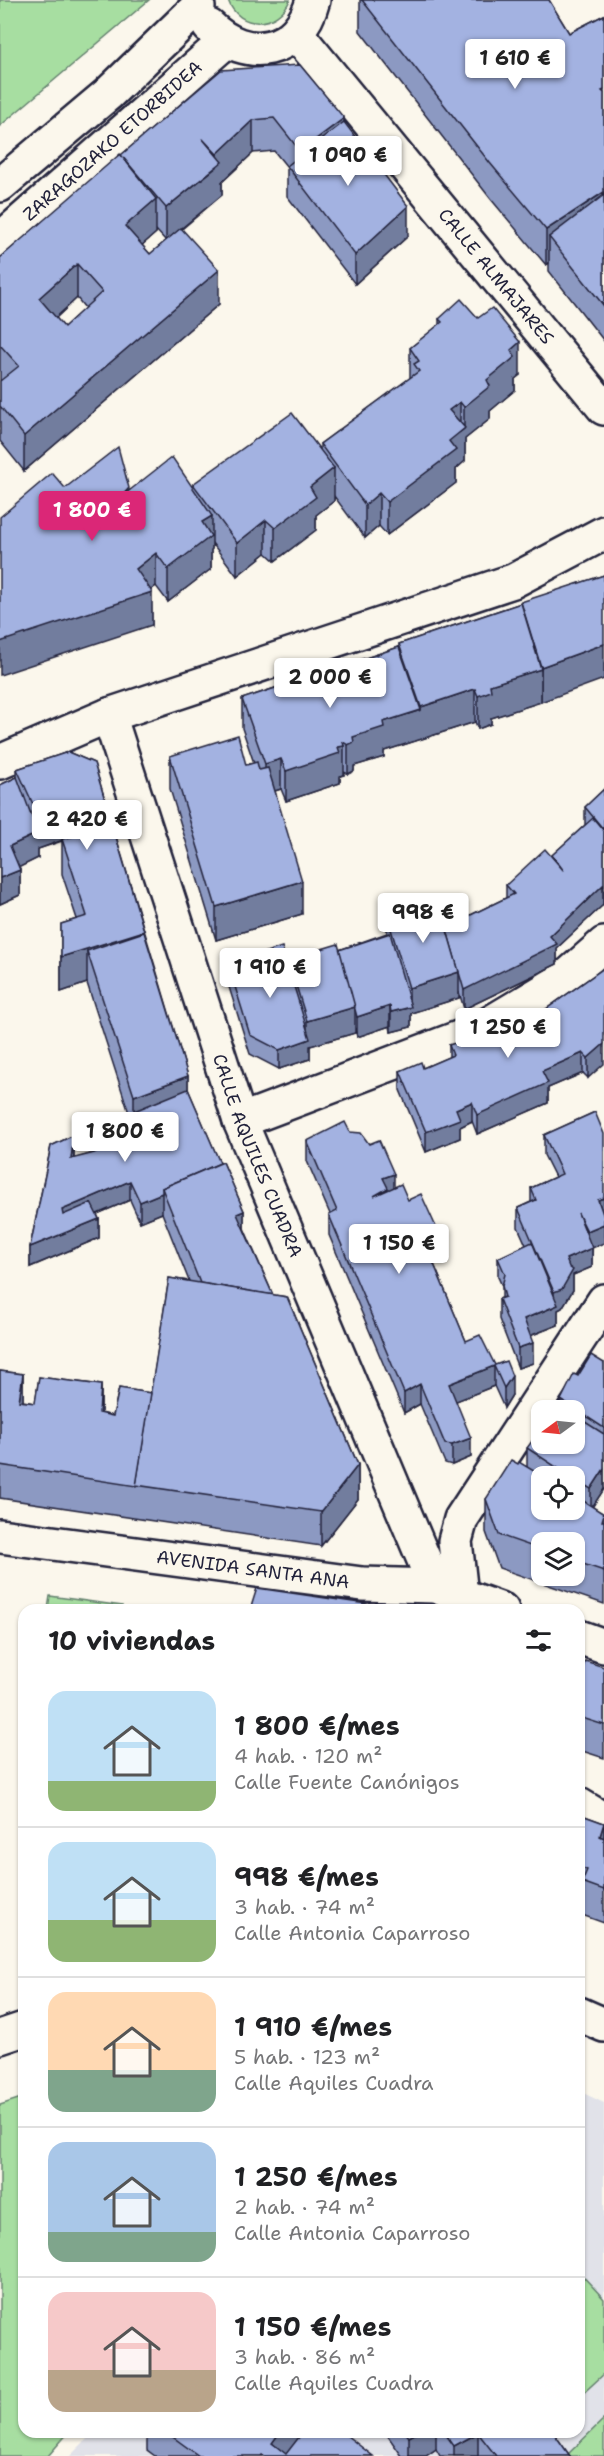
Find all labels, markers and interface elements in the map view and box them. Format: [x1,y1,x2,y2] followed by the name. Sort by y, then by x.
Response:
[460,39,570,90] pin: 1 610 €
[479,45,551,71] text: 1 610 €
[18,55,207,226] street label: ZARAGOZAKO ETORBIDEA
[293,136,403,187] pin: 1 090 €
[309,142,387,168] text: 1 090 €
[433,203,559,349] street label: CALLE ALMAJARES
[37,491,147,542] pin: 1 800 €
[53,497,131,523] text: 1 800 €
[275,658,385,709] pin: 2 000 €
[288,664,372,690] text: 2 000 €
[32,800,142,851] pin: 2 420 €
[46,806,128,832] text: 2 420 €
[381,893,465,944] pin: 998 €
[392,899,454,925] text: 998 €
[215,948,325,999] pin: 1 910 €
[234,954,306,980] text: 1 910 €
[453,1008,563,1059] pin: 1 250 €
[469,1014,547,1040] text: 1 250 €
[207,1051,308,1261] street label: CALLE AQUILES CUADRA
[70,1112,180,1163] pin: 1 800 €
[86,1118,164,1144] text: 1 800 €
[344,1224,454,1275] pin: 1 150 €
[363,1230,435,1256] text: 1 150 €
[531,1400,585,1454] north arrow
[531,1400,585,1586] map controls
[531,1466,585,1520] button: locate
[531,1532,585,1586] button: layers
[155,1545,351,1594] street label: AVENIDA SANTA ANA
[48,1623,215,1658] text: 10 viviendas
[522,1624,555,1657] icon: filters
[234,1708,400,1743] text: 1 800 €/mes
[96,1715,168,1787] icon: home
[234,1743,382,1769] text: 4 hab. · 120 m²
[234,1769,460,1795] text: Calle Fuente Canónigos
[234,1859,379,1894] text: 998 €/mes
[96,1866,168,1938] icon: home
[234,1894,375,1920] text: 3 hab. · 74 m²
[234,1920,470,1946] text: Calle Antonia Caparroso
[234,2009,392,2044] text: 1 910 €/mes
[96,2016,168,2088] icon: home
[234,2044,380,2070] text: 5 hab. · 123 m²
[234,2070,434,2096] text: Calle Aquiles Cuadra
[234,2159,398,2194] text: 1 250 €/mes
[96,2166,168,2238] icon: home
[234,2194,375,2220] text: 2 hab. · 74 m²
[234,2220,470,2246] text: Calle Antonia Caparroso
[234,2309,391,2344] text: 1 150 €/mes
[96,2316,168,2388] icon: home
[234,2344,375,2370] text: 3 hab. · 86 m²
[234,2370,434,2396] text: Calle Aquiles Cuadra

